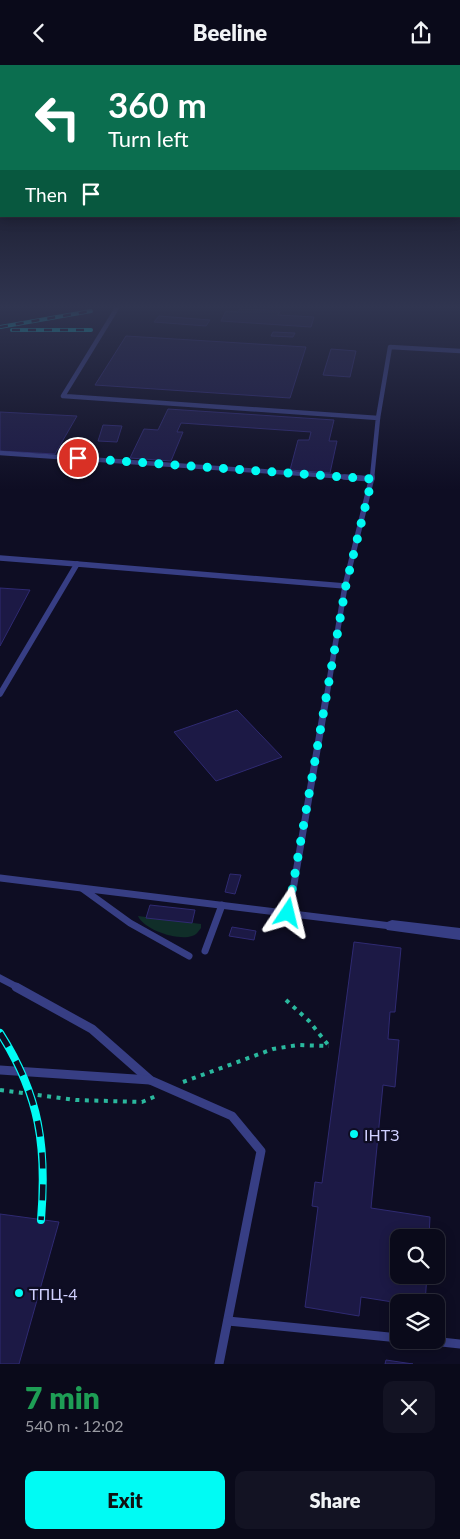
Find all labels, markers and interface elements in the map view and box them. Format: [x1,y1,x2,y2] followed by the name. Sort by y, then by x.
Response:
[25,19,53,47] icon: back
[193,19,267,46] text: Beeline
[407,19,435,47] icon: share
[108,83,207,125] text: 360 m
[25,85,90,150] icon: left
[108,125,189,152] text: Turn left
[77,180,105,208] icon: arrive
[25,183,67,206] text: Then
[57,437,99,479] pin
[64,444,92,472] icon: arrive
[261,886,313,938] position arrow
[364,1125,399,1144] place label: ІНТЗ
[348,1128,360,1140] marker: ІНТЗ
[390,1229,445,1349] map controls
[390,1229,445,1284] button: search
[29,1284,78,1303] place label: ТПЦ-4
[13,1287,25,1299] marker: ТПЦ-4
[390,1294,445,1349] button: layers
[25,1379,100,1415] text: 7 min
[383,1381,435,1433] button: close
[25,1416,124,1435] text: 540 m · 12:02
[25,1471,225,1529] button: Exit
[235,1471,435,1529] button: Share

